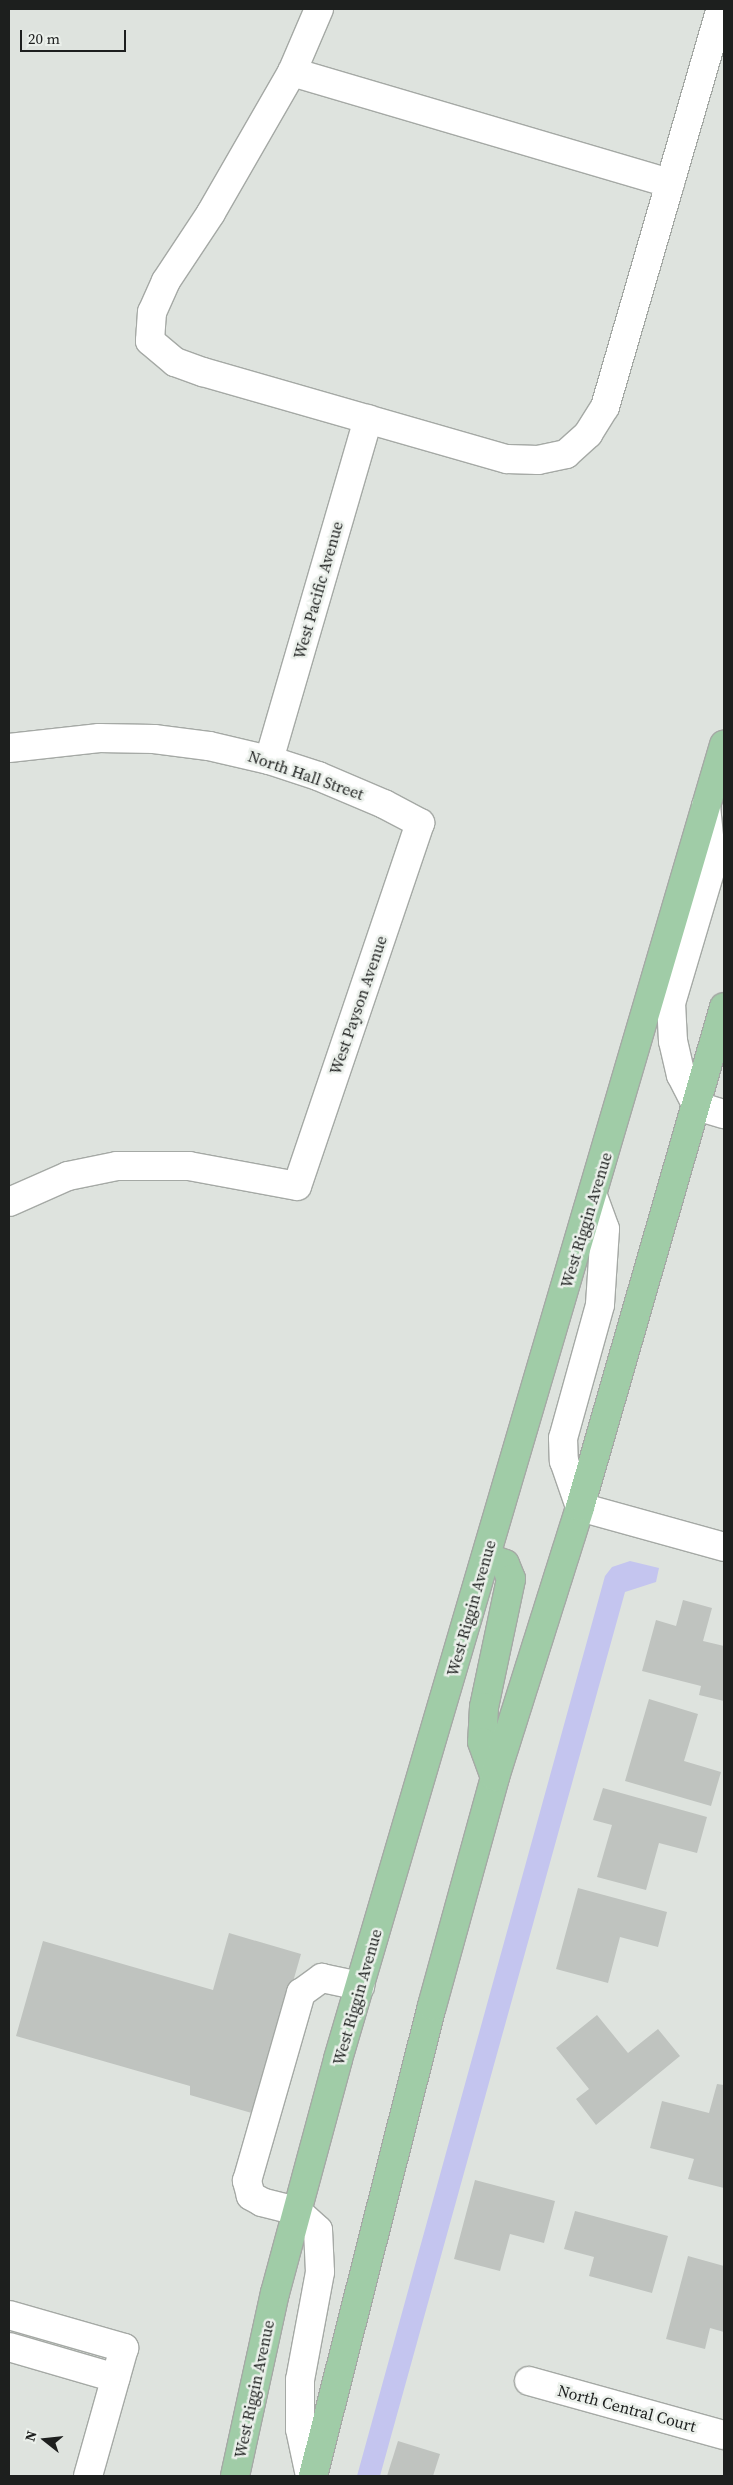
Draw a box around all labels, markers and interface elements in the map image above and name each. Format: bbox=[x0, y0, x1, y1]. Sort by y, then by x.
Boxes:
scale bar bbox=[22, 20, 129, 52]
text: 20 m bbox=[28, 28, 60, 49]
street label: West Pacific Avenue bbox=[289, 519, 347, 661]
street label: North Hall Street bbox=[246, 746, 366, 804]
street label: West Payson Avenue bbox=[325, 933, 391, 1077]
street label: West Riggin Avenue bbox=[556, 1150, 616, 1290]
street label: West Riggin Avenue bbox=[442, 1538, 500, 1678]
street label: West Riggin Avenue bbox=[328, 1927, 386, 2067]
street label: West Riggin Avenue bbox=[230, 2318, 278, 2460]
street label: North Central Court bbox=[556, 2380, 698, 2436]
north arrow bbox=[20, 2415, 70, 2465]
text: N bbox=[20, 2428, 42, 2444]

